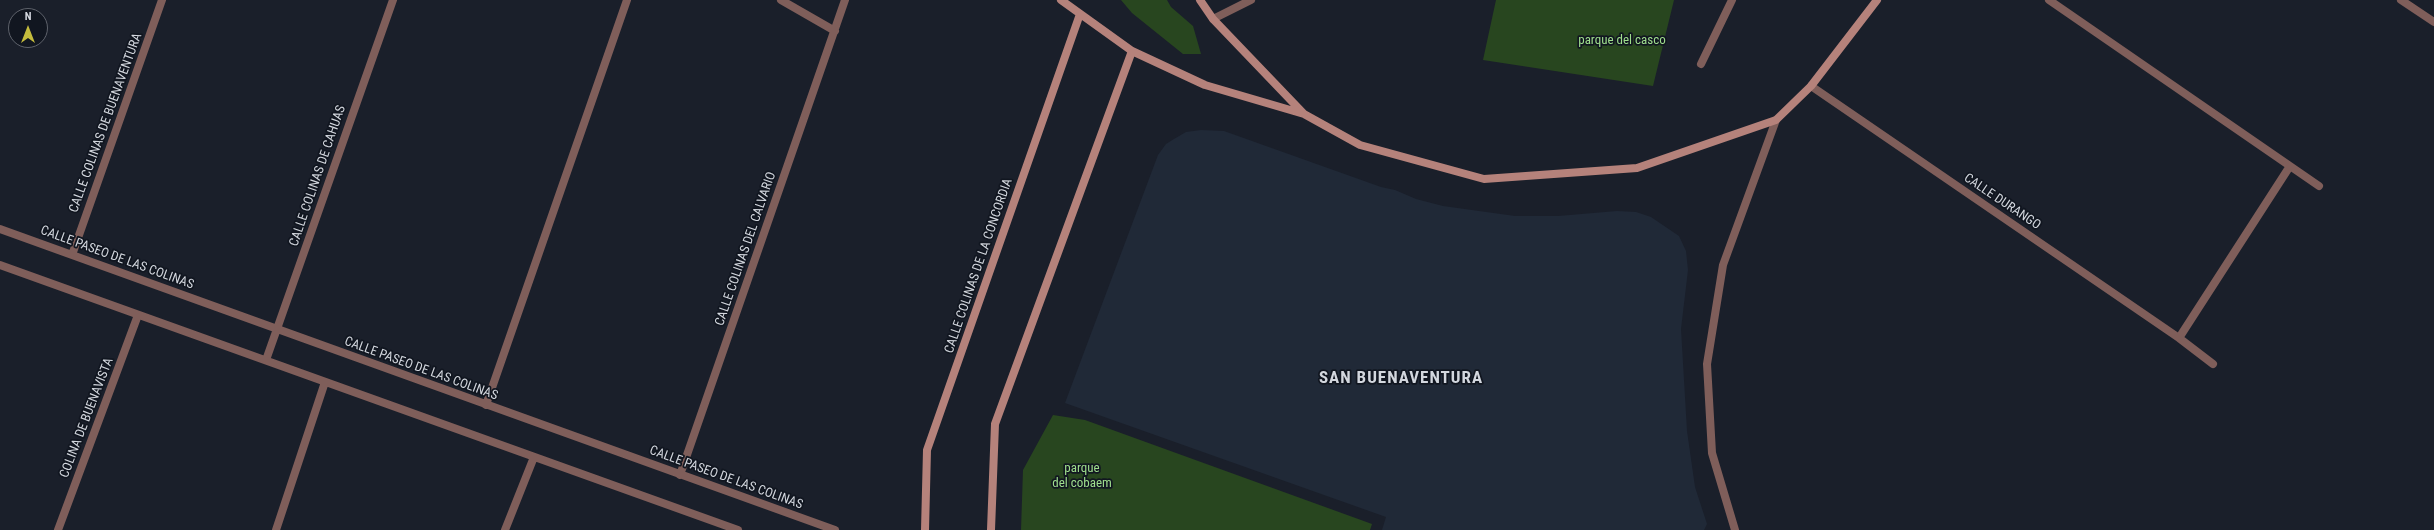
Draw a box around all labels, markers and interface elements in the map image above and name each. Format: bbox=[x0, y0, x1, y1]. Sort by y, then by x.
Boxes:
north arrow bbox=[8, 8, 48, 48]
text: N bbox=[25, 10, 31, 23]
street label: CALLE COLINAS DE BUENAVENTURA bbox=[66, 31, 146, 215]
park label: parque del casco bbox=[1578, 33, 1666, 49]
street label: CALLE COLINAS DE CAHUAS bbox=[287, 104, 349, 248]
street label: CALLE COLINAS DEL CALVARIO bbox=[712, 170, 780, 328]
street label: CALLE DURANGO bbox=[1961, 171, 2043, 233]
street label: CALLE COLINAS DE LA CONCORDIA bbox=[942, 177, 1016, 355]
street label: CALLE PASEO DE LAS COLINAS bbox=[38, 223, 196, 293]
street label: CALLE PASEO DE LAS COLINAS bbox=[342, 334, 500, 404]
street label: COLINA DE BUENAVISTA bbox=[57, 356, 117, 480]
district label: SAN BUENAVENTURA bbox=[1319, 369, 1483, 389]
street label: CALLE PASEO DE LAS COLINAS bbox=[647, 443, 805, 513]
park label: parque del cobaem bbox=[1052, 461, 1112, 492]

